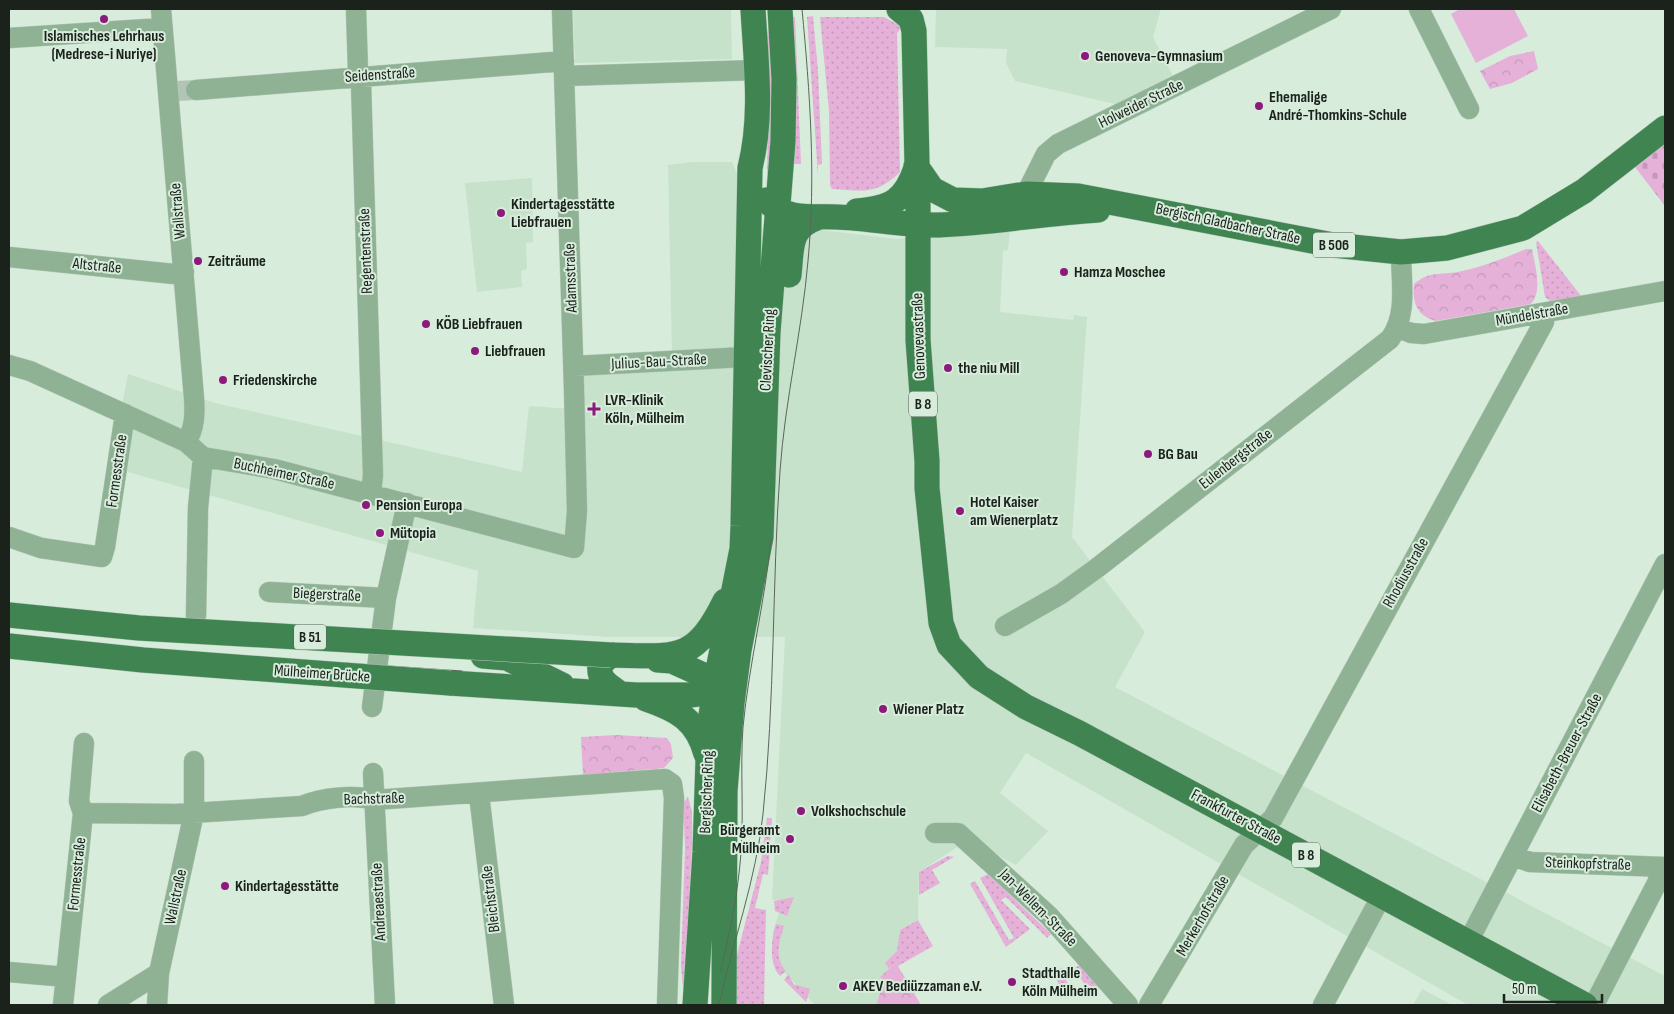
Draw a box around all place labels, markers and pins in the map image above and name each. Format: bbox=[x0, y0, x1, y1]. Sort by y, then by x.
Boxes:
marker: Islamisches Lehrhaus (Medrese-i Nuriye) bbox=[98, 13, 110, 25]
place label: Islamisches Lehrhaus (Medrese-i Nuriye) bbox=[44, 27, 164, 64]
place label: Genoveva-Gymnasium bbox=[1095, 47, 1223, 66]
marker: Genoveva-Gymnasium bbox=[1079, 50, 1091, 62]
place label: Ehemalige André-Thomkins-Schule bbox=[1268, 88, 1407, 125]
marker: Ehemalige André-Thomkins-Schule bbox=[1253, 100, 1265, 112]
place label: Kindertagesstätte Liebfrauen bbox=[511, 195, 615, 232]
marker: Kindertagesstätte Liebfrauen bbox=[495, 207, 507, 219]
place label: Zeiträume bbox=[208, 252, 266, 271]
marker: Zeiträume bbox=[192, 255, 204, 267]
place label: Hamza Moschee bbox=[1074, 263, 1166, 282]
marker: Hamza Moschee bbox=[1058, 266, 1070, 278]
place label: KÖB Liebfrauen bbox=[436, 315, 522, 334]
marker: KÖB Liebfrauen bbox=[420, 318, 432, 330]
place label: Liebfrauen bbox=[485, 342, 546, 361]
marker: Liebfrauen bbox=[469, 345, 481, 357]
place label: the niu Mill bbox=[958, 359, 1019, 378]
marker: the niu Mill bbox=[942, 362, 954, 374]
place label: Friedenskirche bbox=[233, 371, 317, 390]
marker: Friedenskirche bbox=[217, 374, 229, 386]
place label: LVR-Klinik Köln, Mülheim bbox=[605, 391, 684, 428]
marker: LVR-Klinik Köln, Mülheim bbox=[587, 402, 601, 416]
place label: BG Bau bbox=[1158, 445, 1198, 464]
marker: BG Bau bbox=[1142, 448, 1154, 460]
place label: Hotel Kaiser am Wienerplatz bbox=[970, 493, 1058, 530]
place label: Pension Europa bbox=[376, 496, 462, 515]
marker: Pension Europa bbox=[360, 499, 372, 511]
marker: Hotel Kaiser am Wienerplatz bbox=[954, 505, 966, 517]
place label: Mütopia bbox=[390, 524, 436, 543]
marker: Mütopia bbox=[374, 527, 386, 539]
place label: Wiener Platz bbox=[893, 700, 964, 719]
marker: Wiener Platz bbox=[877, 703, 889, 715]
place label: Volkshochschule bbox=[811, 802, 906, 821]
marker: Volkshochschule bbox=[795, 805, 807, 817]
place label: Bürgeramt Mülheim bbox=[720, 821, 780, 858]
marker: Bürgeramt Mülheim bbox=[784, 833, 796, 845]
place label: Kindertagesstätte bbox=[235, 877, 339, 896]
marker: Kindertagesstätte bbox=[219, 880, 231, 892]
place label: Stadthalle Köln Mülheim bbox=[1022, 964, 1098, 1001]
marker: Stadthalle Köln Mülheim bbox=[1006, 976, 1018, 988]
place label: AKEV Bediüzzaman e.V. bbox=[852, 977, 982, 996]
marker: AKEV Bediüzzaman e.V. bbox=[837, 980, 849, 992]

